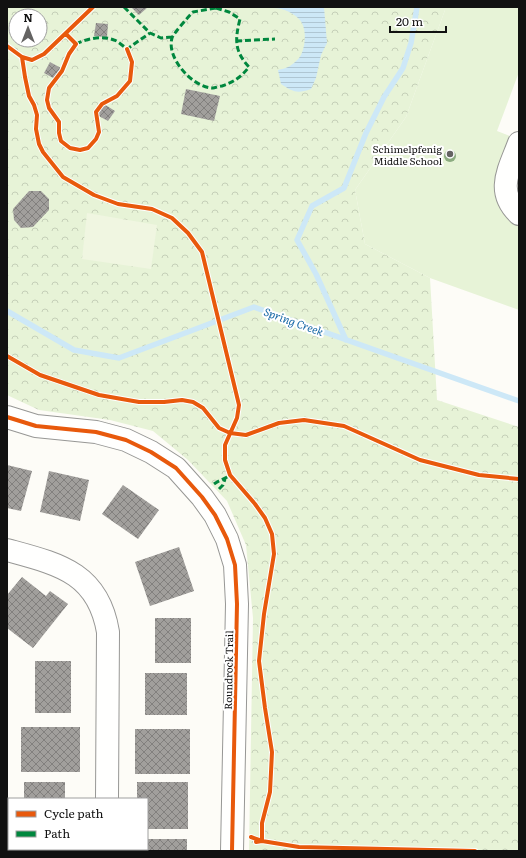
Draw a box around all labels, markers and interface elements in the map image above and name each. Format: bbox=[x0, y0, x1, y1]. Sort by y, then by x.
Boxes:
north arrow bbox=[8, 8, 48, 48]
scale bar bbox=[390, 8, 446, 34]
text: N bbox=[23, 9, 33, 25]
text: 20 m bbox=[396, 12, 423, 30]
place label: Schimelpfenig Middle School bbox=[373, 141, 443, 168]
marker: Schimelpfenig Middle School bbox=[445, 149, 455, 159]
water label: Spring Creek bbox=[262, 303, 326, 339]
street label: Roundrock Trail bbox=[220, 630, 236, 710]
legend bbox=[8, 798, 148, 850]
text: Cycle path bbox=[44, 804, 104, 822]
text: Path bbox=[44, 824, 70, 842]

